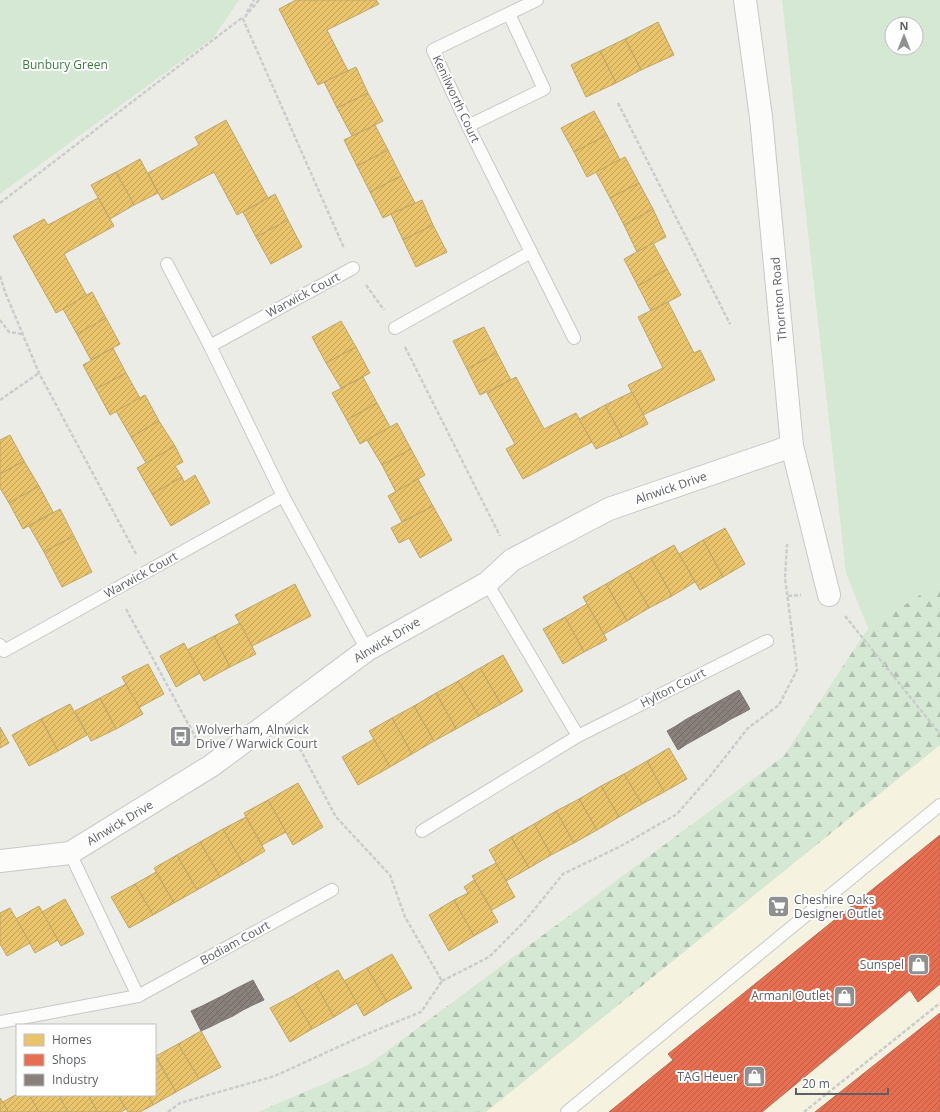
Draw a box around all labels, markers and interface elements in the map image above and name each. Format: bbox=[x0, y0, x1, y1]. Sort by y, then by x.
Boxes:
north arrow bbox=[884, 16, 924, 56]
text: N bbox=[900, 18, 908, 33]
street label: Kenilworth Court bbox=[429, 52, 484, 145]
park label: Bunbury Green bbox=[22, 56, 108, 73]
street label: Thornton Road bbox=[766, 256, 791, 342]
street label: Warwick Court bbox=[263, 268, 343, 321]
street label: Alnwick Drive bbox=[633, 467, 709, 508]
street label: Warwick Court bbox=[101, 547, 181, 602]
street label: Alnwick Drive bbox=[350, 613, 423, 666]
street label: Hylton Court bbox=[637, 664, 708, 711]
place label: Wolverham, Alnwick Drive / Warwick Court bbox=[196, 721, 317, 752]
bus stop icon: Wolverham, Alnwick Drive / Warwick Court bbox=[168, 724, 194, 750]
street label: Alnwick Drive bbox=[83, 796, 156, 849]
place label: Cheshire Oaks Designer Outlet bbox=[794, 891, 882, 922]
supermarket icon: Cheshire Oaks Designer Outlet bbox=[766, 894, 792, 920]
street label: Bodiam Court bbox=[197, 916, 273, 969]
shop icon: Sunspel bbox=[906, 952, 932, 978]
place label: Sunspel bbox=[860, 956, 904, 973]
shop icon: Armani Outlet bbox=[832, 983, 858, 1009]
place label: Armani Outlet bbox=[751, 987, 830, 1004]
legend bbox=[16, 1024, 156, 1096]
text: Homes bbox=[52, 1031, 92, 1048]
text: Shops bbox=[52, 1051, 87, 1068]
shop icon: TAG Heuer bbox=[741, 1064, 767, 1090]
place label: TAG Heuer bbox=[677, 1068, 738, 1085]
scale bar bbox=[796, 1070, 888, 1096]
text: Industry bbox=[52, 1071, 99, 1088]
text: 20 m bbox=[802, 1075, 830, 1092]

